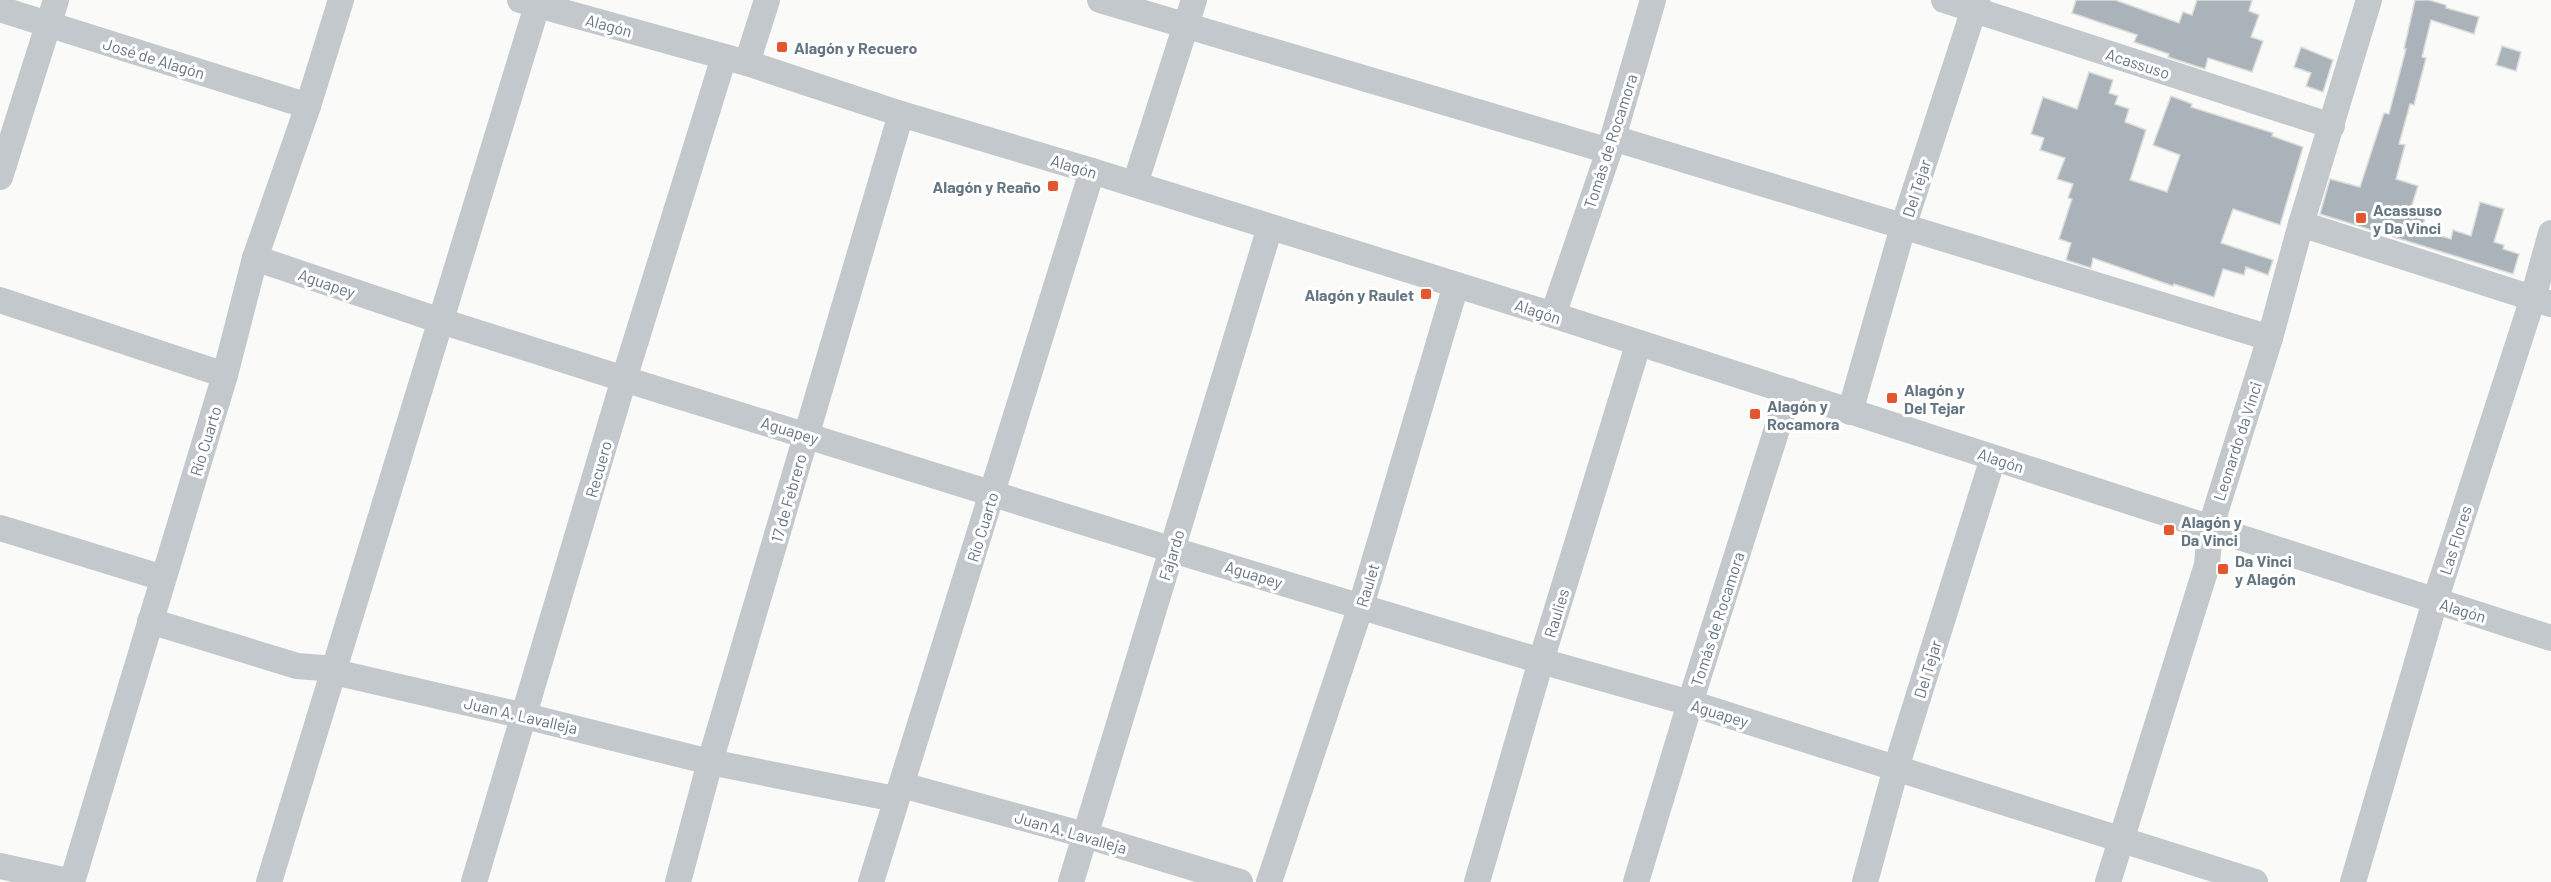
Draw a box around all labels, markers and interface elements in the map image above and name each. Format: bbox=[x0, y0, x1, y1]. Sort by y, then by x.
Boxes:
street label: Alagón bbox=[584, 10, 634, 40]
street label: José de Alagón bbox=[101, 34, 207, 82]
place label: Alagón y Recuero bbox=[794, 38, 917, 57]
marker: Alagón y Recuero bbox=[775, 40, 789, 54]
street label: Acassuso bbox=[2104, 44, 2172, 82]
street label: Tomás de Rocamora bbox=[1579, 71, 1641, 211]
street label: Alagón bbox=[1049, 150, 1099, 182]
street label: Del Tejar bbox=[1898, 156, 1934, 219]
place label: Alagón y Reaño bbox=[933, 177, 1041, 196]
marker: Alagón y Reaño bbox=[1046, 179, 1060, 193]
place label: Acassuso y Da Vinci bbox=[2373, 200, 2442, 237]
marker: Acassuso y Da Vinci bbox=[2354, 211, 2368, 225]
street label: Aguapey bbox=[296, 264, 359, 302]
place label: Alagón y Raulet bbox=[1304, 285, 1414, 304]
marker: Alagón y Raulet bbox=[1419, 287, 1433, 301]
street label: Alagón bbox=[1513, 295, 1563, 327]
street label: Leonardo da Vinci bbox=[2209, 379, 2265, 503]
place label: Alagón y Del Tejar bbox=[1904, 380, 1965, 417]
marker: Alagón y Del Tejar bbox=[1885, 391, 1899, 405]
place label: Alagón y Rocamora bbox=[1767, 396, 1839, 433]
street label: Río Cuarto bbox=[185, 404, 225, 478]
marker: Alagón y Rocamora bbox=[1748, 407, 1762, 421]
street label: Aguapey bbox=[759, 412, 822, 448]
street label: Recuero bbox=[581, 438, 615, 500]
street label: Alagón bbox=[1976, 444, 2026, 476]
street label: 17 de Febrero bbox=[766, 452, 810, 544]
street label: Río Cuarto bbox=[962, 490, 1002, 564]
street label: Las Flores bbox=[2435, 503, 2475, 577]
place label: Alagón y Da Vinci bbox=[2181, 512, 2242, 549]
marker: Alagón y Da Vinci bbox=[2162, 523, 2176, 537]
street label: Fajardo bbox=[1154, 527, 1188, 583]
street label: Tomás de Rocamora bbox=[1686, 549, 1748, 689]
place label: Da Vinci y Alagón bbox=[2235, 551, 2296, 588]
street label: Aguapey bbox=[1223, 556, 1286, 592]
street label: Raulet bbox=[1351, 561, 1383, 609]
marker: Da Vinci y Alagón bbox=[2216, 562, 2230, 576]
street label: Raulies bbox=[1540, 586, 1572, 640]
street label: Alagón bbox=[2438, 594, 2488, 626]
street label: Del Tejar bbox=[1909, 637, 1945, 700]
street label: Juan A. Lavalleja bbox=[462, 693, 580, 737]
street label: Aguapey bbox=[1689, 695, 1752, 731]
street label: Juan A. Lavalleja bbox=[1013, 807, 1129, 857]

